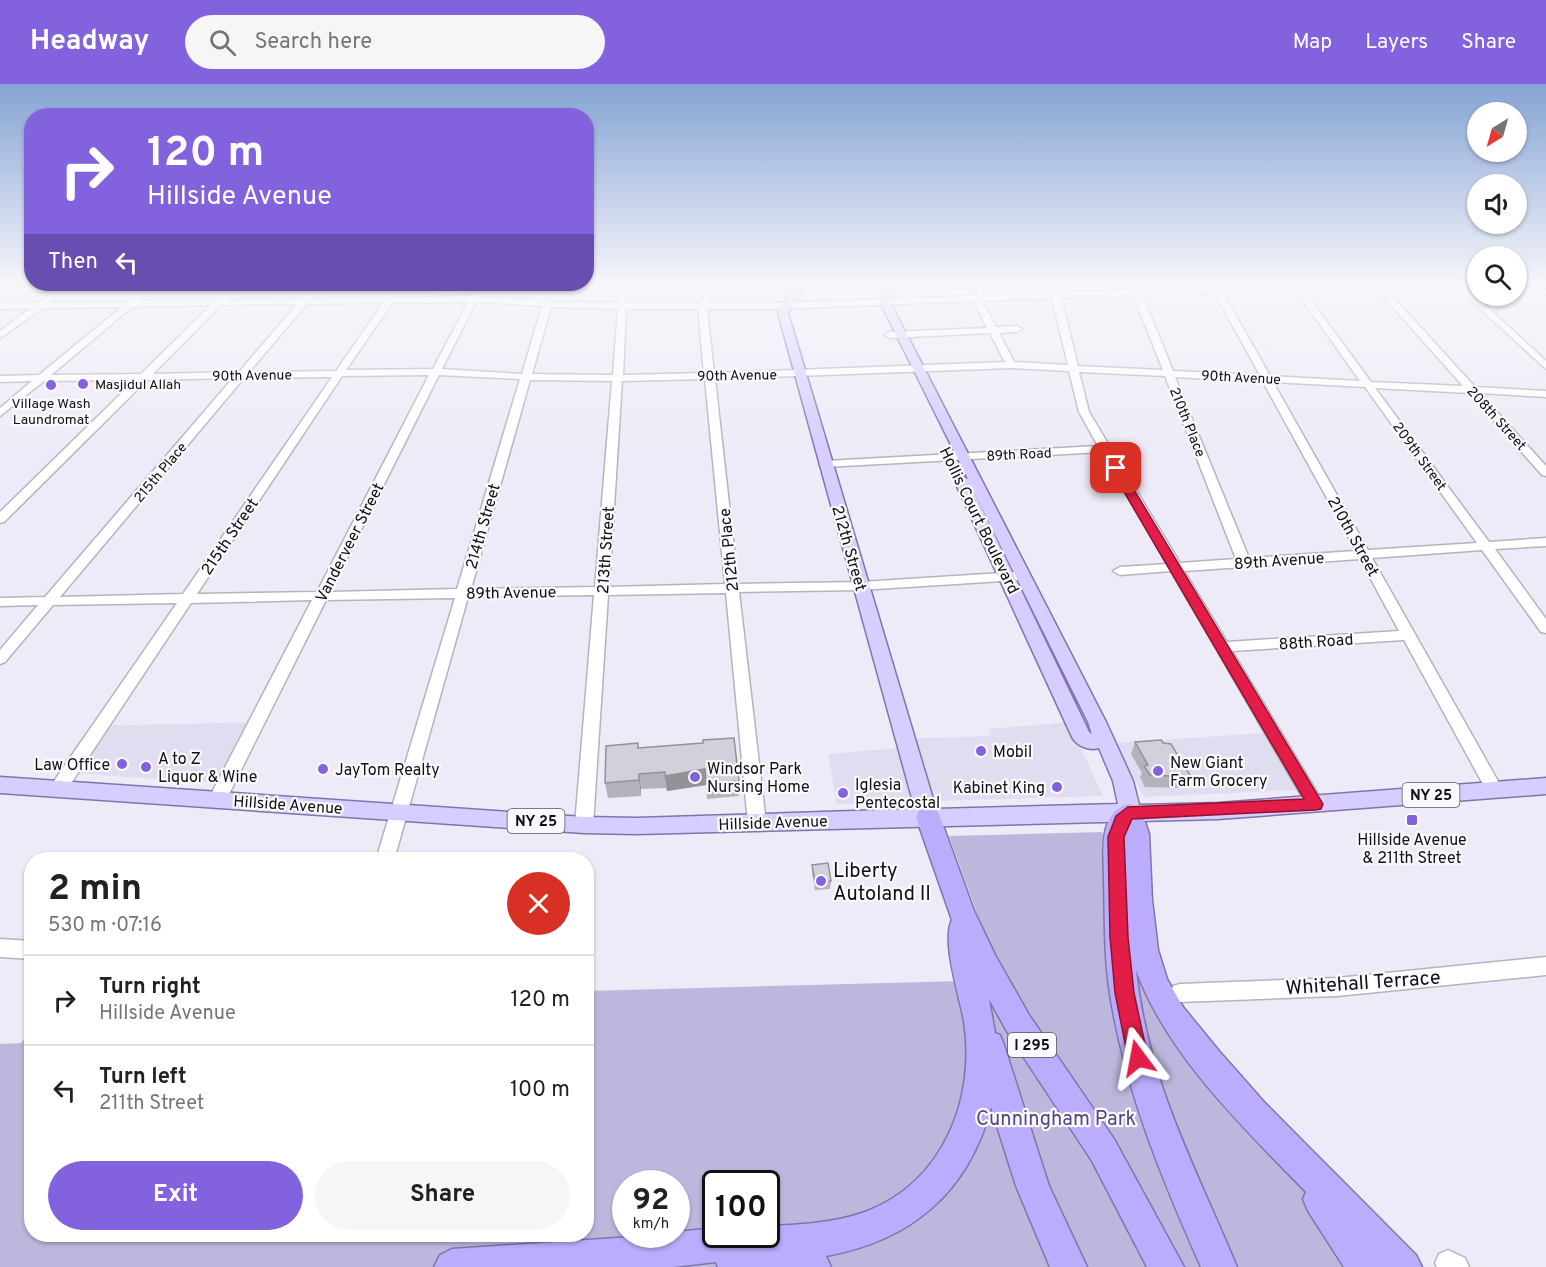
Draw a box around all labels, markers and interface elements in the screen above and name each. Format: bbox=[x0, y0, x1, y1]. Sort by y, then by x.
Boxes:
search box bbox=[185, 15, 605, 69]
text: Headway bbox=[30, 24, 149, 60]
icon: search bbox=[206, 26, 239, 59]
text: Search here bbox=[254, 29, 372, 56]
text: Map bbox=[1293, 29, 1332, 56]
text: Layers bbox=[1365, 29, 1428, 56]
text: Share bbox=[1461, 29, 1516, 56]
north arrow bbox=[1467, 102, 1527, 162]
map controls bbox=[1467, 102, 1527, 306]
text: 120 m bbox=[147, 128, 264, 181]
icon: right bbox=[48, 132, 126, 210]
button: sound bbox=[1467, 174, 1527, 234]
text: Hillside Avenue bbox=[147, 180, 332, 214]
icon: left bbox=[110, 246, 143, 279]
button: search bbox=[1467, 246, 1527, 306]
text: Then bbox=[48, 249, 98, 276]
street label: 90th Avenue bbox=[212, 367, 292, 386]
street label: 90th Avenue bbox=[697, 367, 777, 386]
street label: 90th Avenue bbox=[1201, 368, 1281, 389]
marker: Masjidul Allah bbox=[76, 377, 90, 391]
place label: Masjidul Allah bbox=[95, 377, 181, 394]
marker: Village Wash Laundromat bbox=[44, 378, 58, 392]
street label: 208th Street bbox=[1463, 383, 1529, 455]
street label: 210th Place bbox=[1165, 385, 1208, 460]
place label: Village Wash Laundromat bbox=[11, 396, 91, 429]
street label: 209th Street bbox=[1388, 419, 1449, 494]
street label: 215th Place bbox=[131, 439, 191, 507]
pin bbox=[1090, 442, 1141, 493]
street label: Hollis Court Boulevard bbox=[934, 444, 1022, 598]
street label: 89th Road bbox=[986, 445, 1052, 466]
icon: arrive bbox=[1099, 451, 1132, 484]
street label: Vanderveer Street bbox=[312, 480, 389, 606]
street label: 214th Street bbox=[462, 482, 506, 572]
street label: 210th Street bbox=[1322, 493, 1382, 581]
street label: 215th Street bbox=[198, 495, 264, 579]
street label: 212th Street bbox=[826, 503, 870, 594]
street label: 213th Street bbox=[594, 506, 620, 595]
street label: 212th Place bbox=[716, 507, 744, 592]
street label: 89th Avenue bbox=[1233, 549, 1325, 575]
street label: 89th Avenue bbox=[466, 583, 556, 605]
street label: 88th Road bbox=[1278, 630, 1354, 656]
place label: Mobil bbox=[993, 743, 1032, 763]
marker: Mobil bbox=[974, 744, 988, 758]
place label: A to Z Liquor & Wine bbox=[158, 750, 257, 788]
place label: New Giant Farm Grocery bbox=[1170, 754, 1268, 792]
place label: Law Office bbox=[34, 756, 110, 776]
marker: Law Office bbox=[115, 757, 129, 771]
marker: A to Z Liquor & Wine bbox=[139, 760, 153, 774]
place label: Windsor Park Nursing Home bbox=[707, 760, 810, 798]
place label: JayTom Realty bbox=[335, 761, 440, 781]
marker: JayTom Realty bbox=[316, 762, 330, 776]
marker: New Giant Farm Grocery bbox=[1151, 764, 1165, 778]
marker: Windsor Park Nursing Home bbox=[688, 770, 702, 784]
place label: Iglesia Pentecostal bbox=[855, 776, 940, 814]
place label: Kabinet King bbox=[953, 779, 1045, 799]
marker: Kabinet King bbox=[1050, 780, 1064, 794]
road number: NY 25 bbox=[1402, 783, 1460, 807]
marker: Iglesia Pentecostal bbox=[836, 786, 850, 800]
street label: Hillside Avenue bbox=[233, 792, 343, 820]
road number: NY 25 bbox=[508, 809, 564, 833]
street label: Hillside Avenue bbox=[718, 812, 828, 836]
marker: Hillside Avenue & 211th Street bbox=[1405, 813, 1419, 827]
place label: Hillside Avenue & 211th Street bbox=[1357, 831, 1467, 869]
place label: Liberty Autoland II bbox=[833, 859, 931, 908]
text: 2 min bbox=[48, 867, 142, 913]
button: close bbox=[507, 872, 570, 935]
marker: Liberty Autoland II bbox=[814, 874, 828, 888]
text: 530 m · 07:16 bbox=[48, 913, 162, 939]
street label: Whitehall Terrace bbox=[1285, 966, 1441, 1002]
text: Turn right bbox=[99, 974, 201, 1001]
icon: right bbox=[48, 984, 81, 1017]
text: 120 m bbox=[510, 987, 570, 1014]
text: Hillside Avenue bbox=[99, 1001, 236, 1027]
position arrow bbox=[1106, 1026, 1170, 1090]
road number: I 295 bbox=[1008, 1033, 1056, 1057]
text: Turn left bbox=[99, 1064, 187, 1091]
icon: left bbox=[48, 1074, 81, 1107]
text: 100 m bbox=[510, 1077, 570, 1104]
text: 211th Street bbox=[99, 1091, 204, 1117]
park label: Cunningham Park bbox=[976, 1107, 1136, 1133]
button: Exit bbox=[48, 1161, 303, 1230]
button: Share bbox=[315, 1161, 570, 1230]
speed limit sign: 100 bbox=[702, 1170, 780, 1248]
text: 92 bbox=[633, 1183, 669, 1220]
text: km/h bbox=[633, 1215, 669, 1234]

